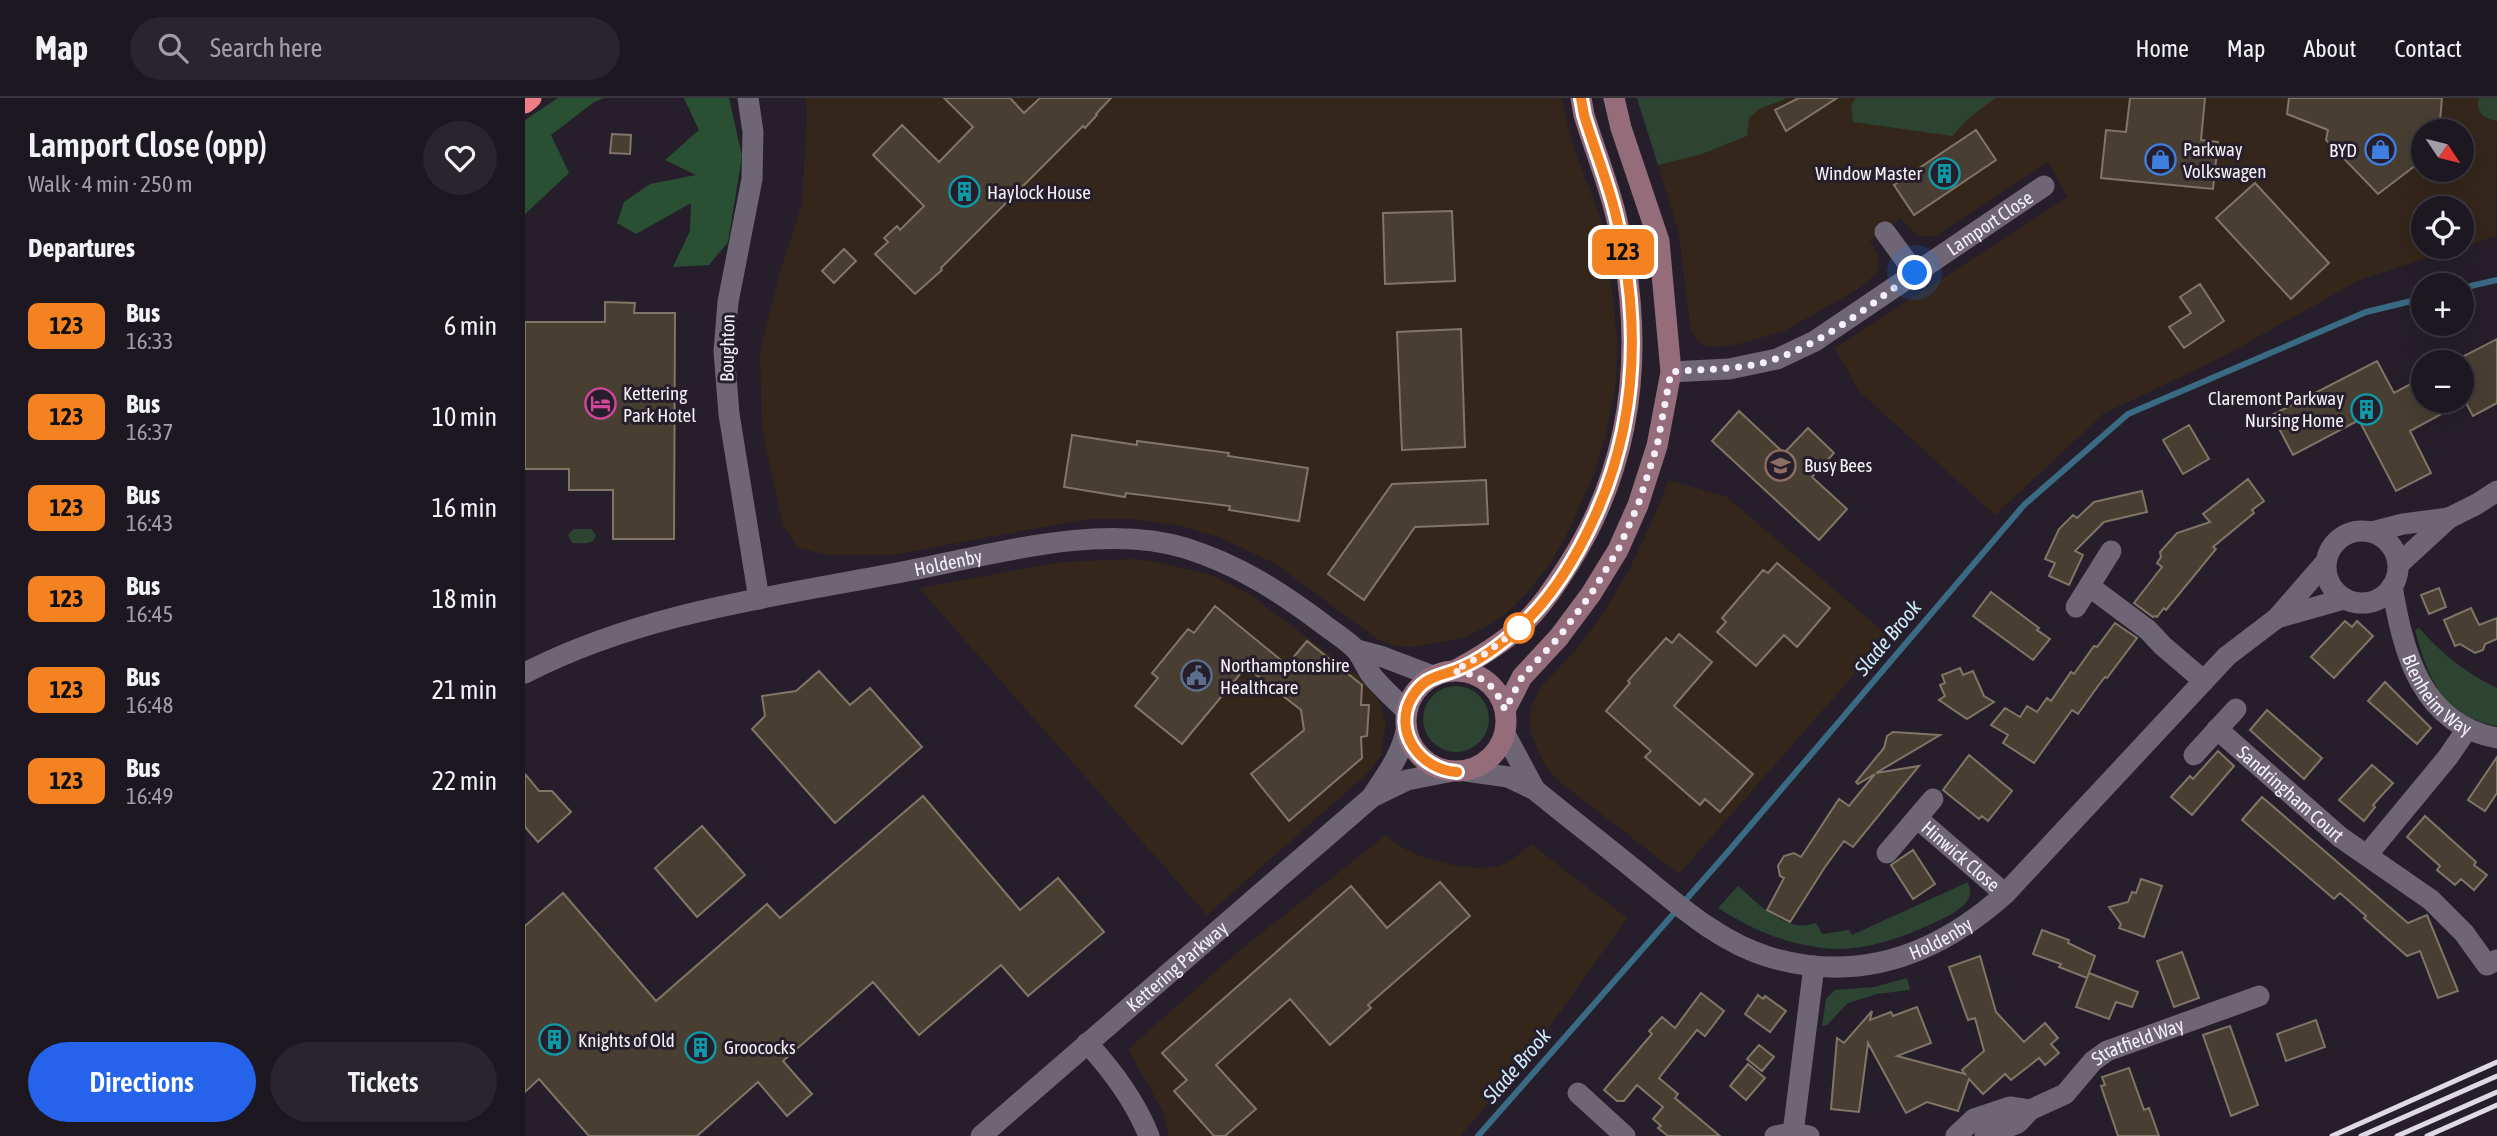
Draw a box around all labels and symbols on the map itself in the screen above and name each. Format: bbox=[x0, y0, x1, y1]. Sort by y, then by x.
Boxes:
north arrow bbox=[2411, 119, 2475, 182]
shop icon: BYD bbox=[2363, 133, 2397, 167]
place label: Parkway Volkswagen bbox=[2183, 138, 2266, 182]
place label: BYD bbox=[2329, 139, 2357, 161]
shop icon: Parkway Volkswagen bbox=[2143, 143, 2177, 177]
building icon: Window Master bbox=[1928, 156, 1962, 190]
place label: Window Master bbox=[1815, 162, 1922, 184]
building icon: Haylock House bbox=[947, 175, 981, 209]
place label: Haylock House bbox=[987, 181, 1091, 203]
street label: Lamport Close bbox=[1942, 186, 2037, 260]
line badge: 123 bbox=[1583, 229, 1663, 275]
your location bbox=[1897, 255, 1932, 290]
street label: Boughton bbox=[715, 314, 739, 382]
place label: Kettering Park Hotel bbox=[623, 382, 696, 426]
hotel icon: Kettering Park Hotel bbox=[583, 387, 617, 421]
place label: Claremont Parkway Nursing Home bbox=[2208, 387, 2344, 431]
building icon: Claremont Parkway Nursing Home bbox=[2350, 392, 2384, 426]
school or university icon: Busy Bees bbox=[1764, 448, 1798, 482]
place label: Busy Bees bbox=[1804, 454, 1872, 476]
street label: Holdenby bbox=[912, 545, 984, 580]
water label: Slade Brook bbox=[1848, 594, 1926, 681]
unlabelled marker bbox=[1504, 613, 1534, 643]
street label: Blenheim Way bbox=[2398, 651, 2475, 740]
place label: Northamptonshire Healthcare bbox=[1220, 654, 1350, 698]
public building icon: Northamptonshire Healthcare bbox=[1180, 659, 1214, 693]
street label: Sandringham Court bbox=[2233, 741, 2348, 846]
street label: Hinwick Close bbox=[1917, 816, 2004, 896]
street label: Holdenby bbox=[1906, 913, 1976, 964]
street label: Kettering Parkway bbox=[1122, 916, 1232, 1016]
street label: Stratfield Way bbox=[2087, 1013, 2187, 1070]
building icon: Knights of Old bbox=[538, 1023, 572, 1057]
water label: Slade Brook bbox=[1477, 1023, 1556, 1108]
place label: Knights of Old bbox=[578, 1029, 675, 1051]
building icon: Groococks bbox=[684, 1030, 718, 1064]
place label: Groococks bbox=[724, 1036, 796, 1058]

